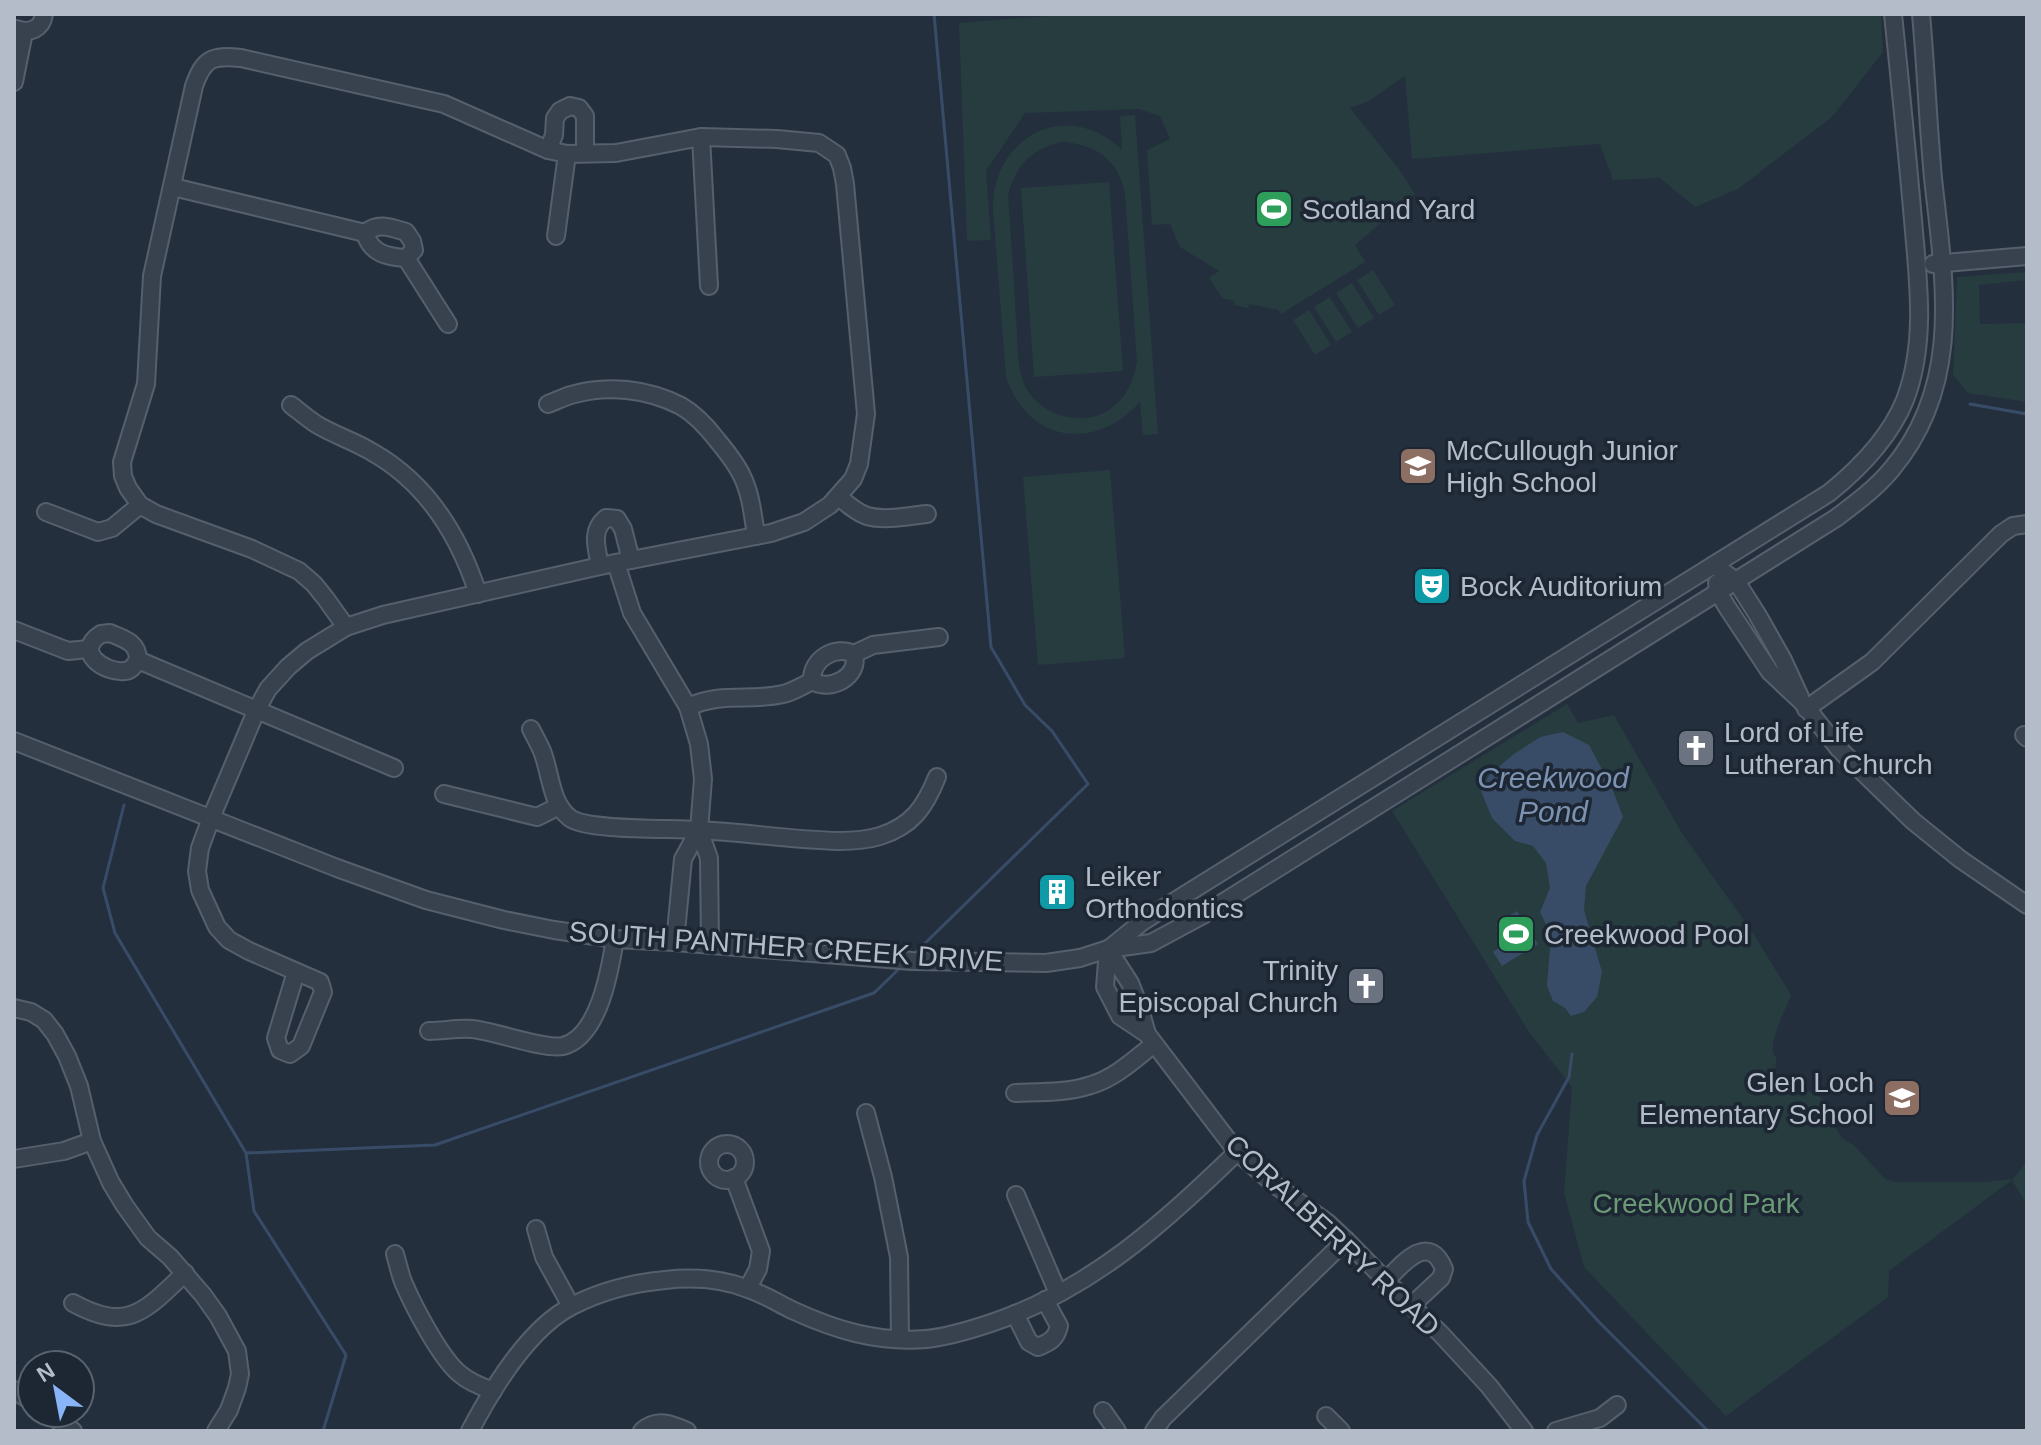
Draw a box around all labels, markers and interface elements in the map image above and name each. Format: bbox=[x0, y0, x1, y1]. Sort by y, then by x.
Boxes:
sports icon: Scotland Yard bbox=[1253, 188, 1295, 230]
place label: Scotland Yard bbox=[1302, 194, 1475, 225]
place label: McCullough Junior High School bbox=[1446, 435, 1678, 498]
school or university icon: McCullough Junior High School bbox=[1397, 445, 1439, 487]
theatre icon: Bock Auditorium bbox=[1411, 565, 1453, 607]
place label: Bock Auditorium bbox=[1460, 571, 1662, 602]
place label: Lord of Life Lutheran Church bbox=[1724, 717, 1933, 780]
church icon: Lord of Life Lutheran Church bbox=[1675, 727, 1717, 769]
water label: Creekwood Pond bbox=[1477, 761, 1630, 828]
place label: Leiker Orthodontics bbox=[1085, 861, 1244, 924]
building icon: Leiker Orthodontics bbox=[1036, 871, 1078, 913]
sports icon: Creekwood Pool bbox=[1495, 913, 1537, 955]
street label: SOUTH PANTHER CREEK DRIVE bbox=[568, 916, 1004, 977]
place label: Creekwood Pool bbox=[1544, 919, 1749, 950]
place label: Trinity Episcopal Church bbox=[1119, 955, 1338, 1018]
church icon: Trinity Episcopal Church bbox=[1345, 965, 1387, 1007]
place label: Glen Loch Elementary School bbox=[1639, 1067, 1874, 1130]
school or university icon: Glen Loch Elementary School bbox=[1881, 1077, 1923, 1119]
street label: CORALBERRY ROAD bbox=[1219, 1128, 1446, 1342]
park label: Creekwood Park bbox=[1593, 1188, 1800, 1219]
north arrow bbox=[16, 1349, 96, 1429]
text: N bbox=[32, 1358, 59, 1387]

